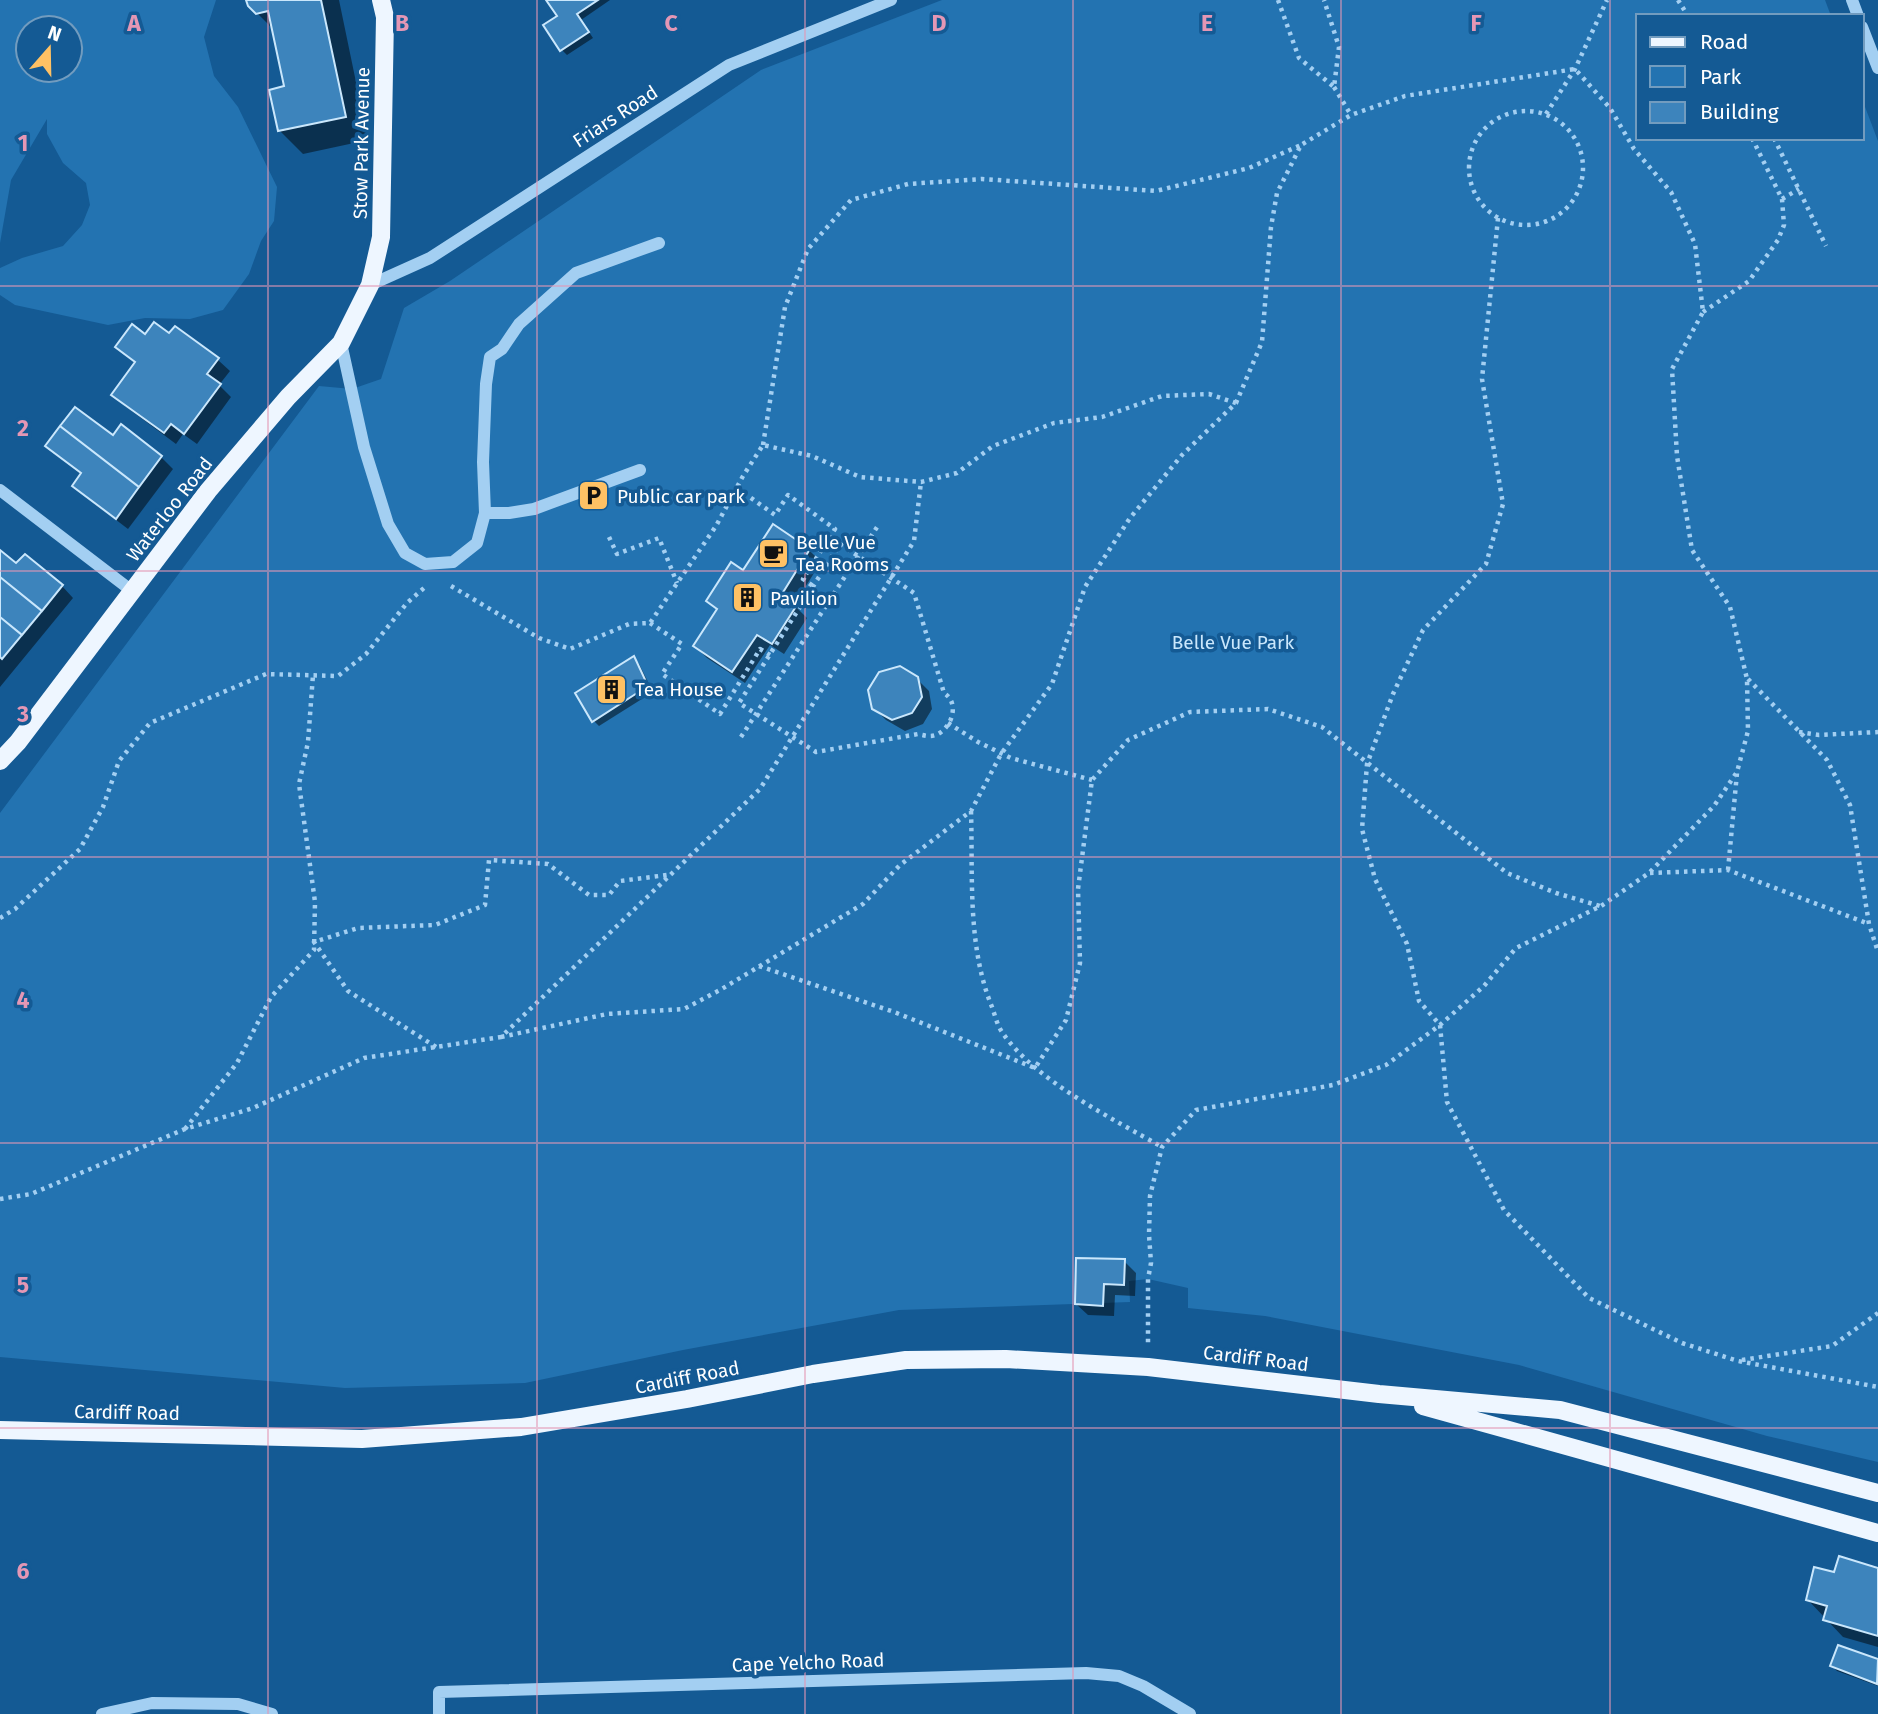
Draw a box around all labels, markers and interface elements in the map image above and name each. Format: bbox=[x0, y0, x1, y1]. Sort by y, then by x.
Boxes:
text: A bbox=[126, 9, 141, 37]
text: B bbox=[395, 9, 409, 37]
text: C bbox=[664, 9, 678, 37]
text: D bbox=[932, 9, 947, 37]
text: E bbox=[1201, 9, 1213, 37]
text: F bbox=[1470, 9, 1482, 37]
north arrow bbox=[14, 14, 84, 84]
legend bbox=[1636, 14, 1864, 140]
text: N bbox=[45, 21, 65, 46]
text: Road bbox=[1700, 29, 1748, 55]
text: Park bbox=[1700, 64, 1742, 90]
street label: Stow Park Avenue bbox=[349, 67, 374, 219]
street label: Friars Road bbox=[569, 81, 662, 152]
text: Building bbox=[1700, 99, 1779, 125]
text: 1 bbox=[18, 129, 28, 157]
text: 2 bbox=[17, 414, 29, 442]
street label: Waterloo Road bbox=[121, 452, 217, 566]
parking icon: Public car park bbox=[577, 479, 611, 513]
place label: Public car park bbox=[617, 485, 745, 508]
place label: Belle Vue Tea Rooms bbox=[796, 531, 889, 576]
cafe icon: Belle Vue Tea Rooms bbox=[756, 536, 790, 570]
building icon: Pavilion bbox=[730, 581, 764, 615]
place label: Pavilion bbox=[770, 587, 838, 610]
park label: Belle Vue Park bbox=[1172, 631, 1294, 654]
building icon: Tea House bbox=[595, 672, 629, 706]
place label: Tea House bbox=[635, 678, 724, 701]
text: 3 bbox=[16, 700, 29, 728]
text: 4 bbox=[17, 986, 30, 1014]
text: 5 bbox=[17, 1271, 29, 1299]
street label: Cardiff Road bbox=[1202, 1341, 1310, 1376]
street label: Cardiff Road bbox=[633, 1356, 741, 1399]
street label: Cardiff Road bbox=[74, 1400, 180, 1425]
text: 6 bbox=[17, 1557, 30, 1585]
street label: Cape Yelcho Road bbox=[731, 1648, 885, 1677]

